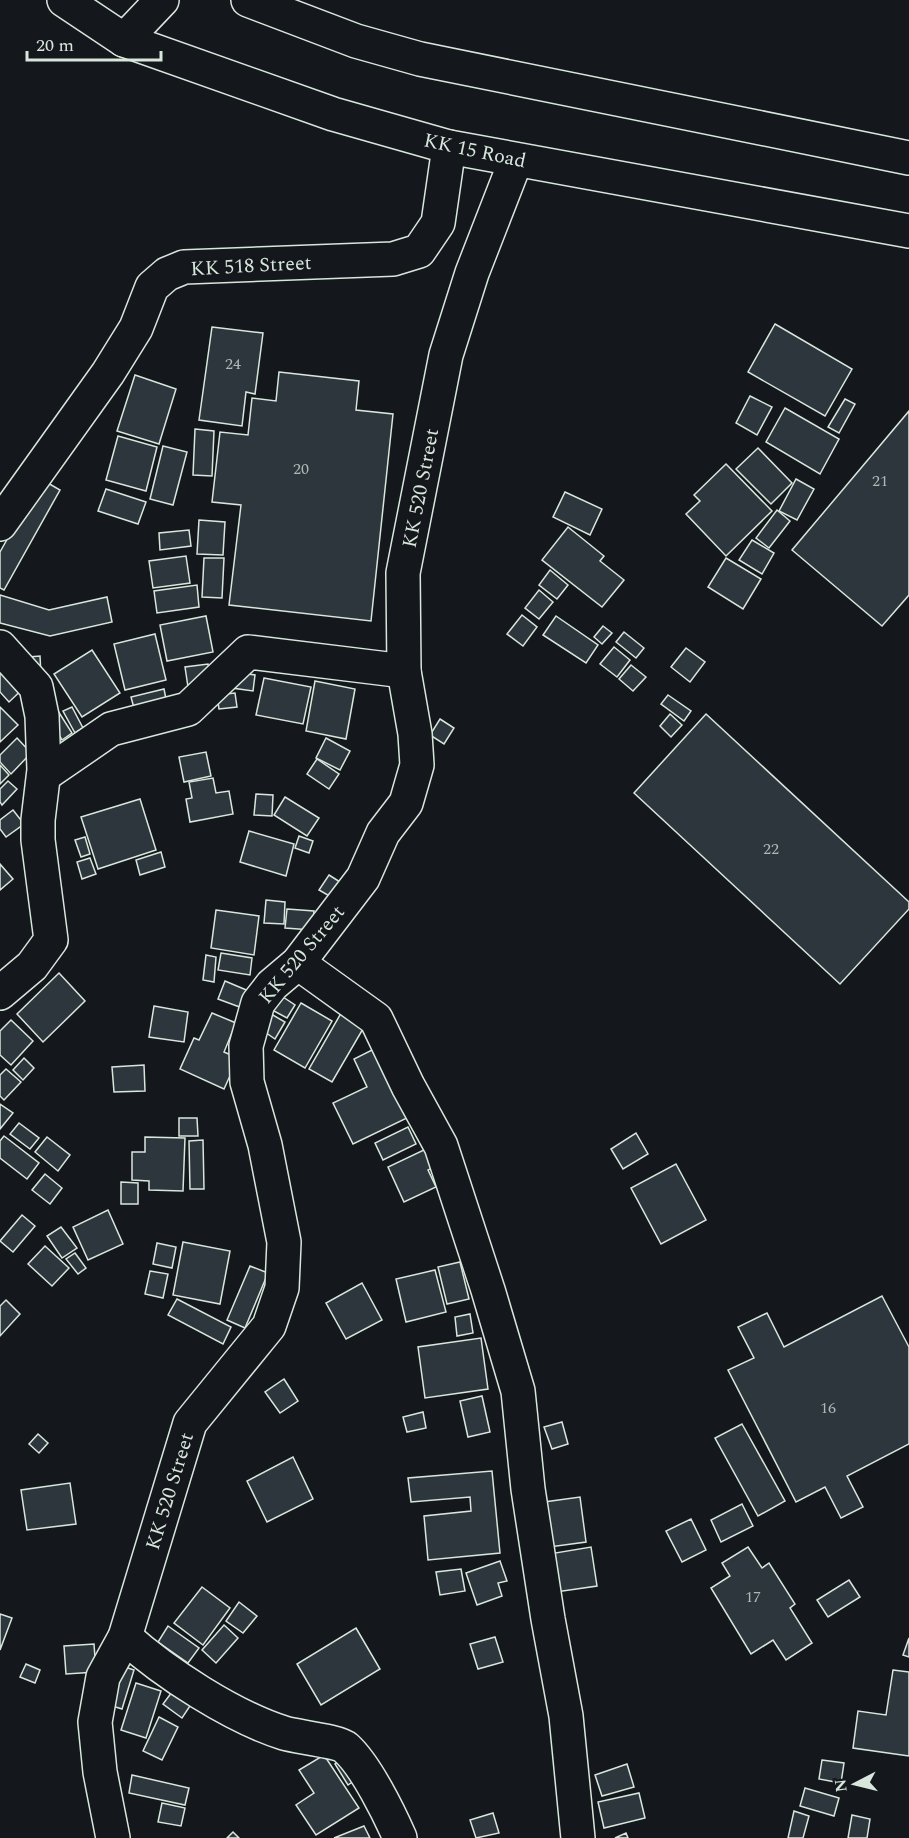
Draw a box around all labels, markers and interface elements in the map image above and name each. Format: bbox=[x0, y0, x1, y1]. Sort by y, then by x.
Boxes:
scale bar bbox=[27, 24, 160, 62]
text: 20 m bbox=[36, 32, 74, 59]
street label: KK 15 Road bbox=[421, 126, 529, 176]
street label: KK 518 Street bbox=[190, 248, 312, 284]
house number: 24 bbox=[225, 352, 241, 376]
street label: KK 520 Street bbox=[395, 426, 447, 551]
house number: 20 bbox=[293, 457, 309, 481]
house number: 21 bbox=[872, 469, 888, 493]
house number: 22 bbox=[763, 837, 779, 861]
street label: KK 520 Street bbox=[251, 899, 352, 1011]
house number: 16 bbox=[820, 1396, 836, 1420]
street label: KK 520 Street bbox=[138, 1429, 202, 1554]
house number: 17 bbox=[745, 1585, 761, 1609]
north arrow bbox=[825, 1754, 885, 1814]
text: N bbox=[828, 1778, 854, 1794]

